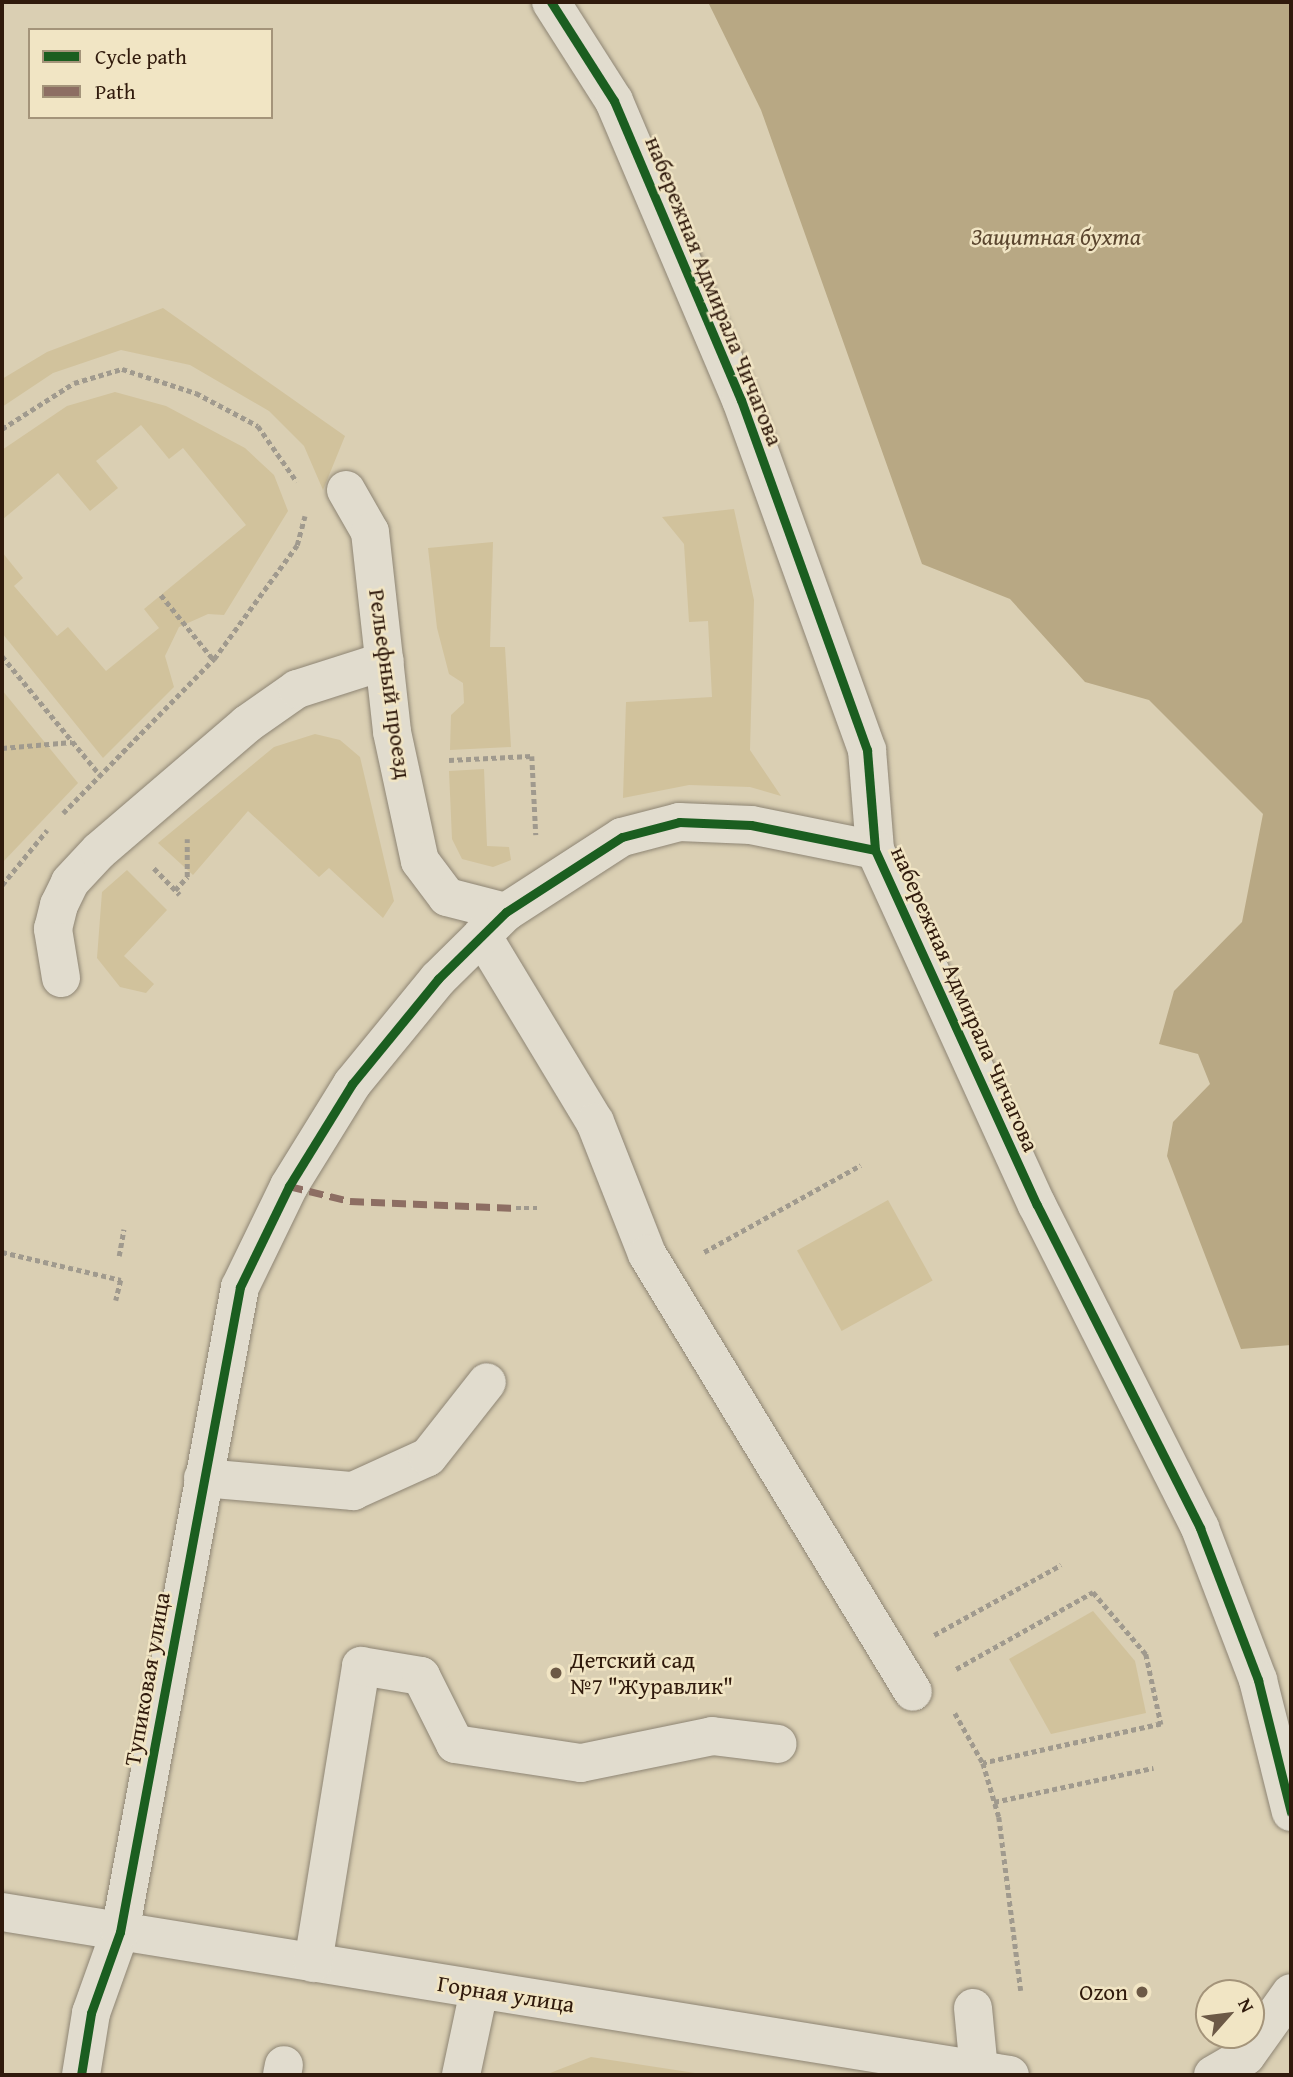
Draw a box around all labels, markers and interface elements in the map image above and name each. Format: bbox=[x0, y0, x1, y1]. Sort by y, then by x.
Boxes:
legend bbox=[28, 28, 273, 119]
text: Cycle path bbox=[95, 41, 187, 72]
text: Path bbox=[95, 76, 135, 107]
street label: набережная Адмирала Чичагова bbox=[639, 132, 789, 450]
water label: Защитная бухта bbox=[971, 223, 1141, 251]
street label: Рельефный проезд bbox=[363, 587, 417, 781]
street label: набережная Адмирала Чичагова bbox=[885, 842, 1045, 1156]
street label: Тупиковая улица bbox=[118, 1590, 176, 1768]
place label: Детский сад №7 "Журавлик" bbox=[570, 1646, 733, 1700]
marker: Детский сад №7 "Журавлик" bbox=[548, 1665, 564, 1681]
street label: Горная улица bbox=[436, 1970, 576, 2018]
place label: Ozon bbox=[1079, 1978, 1128, 2006]
north arrow bbox=[1195, 1979, 1265, 2049]
marker: Ozon bbox=[1134, 1984, 1150, 2000]
text: N bbox=[1231, 1993, 1262, 2017]

